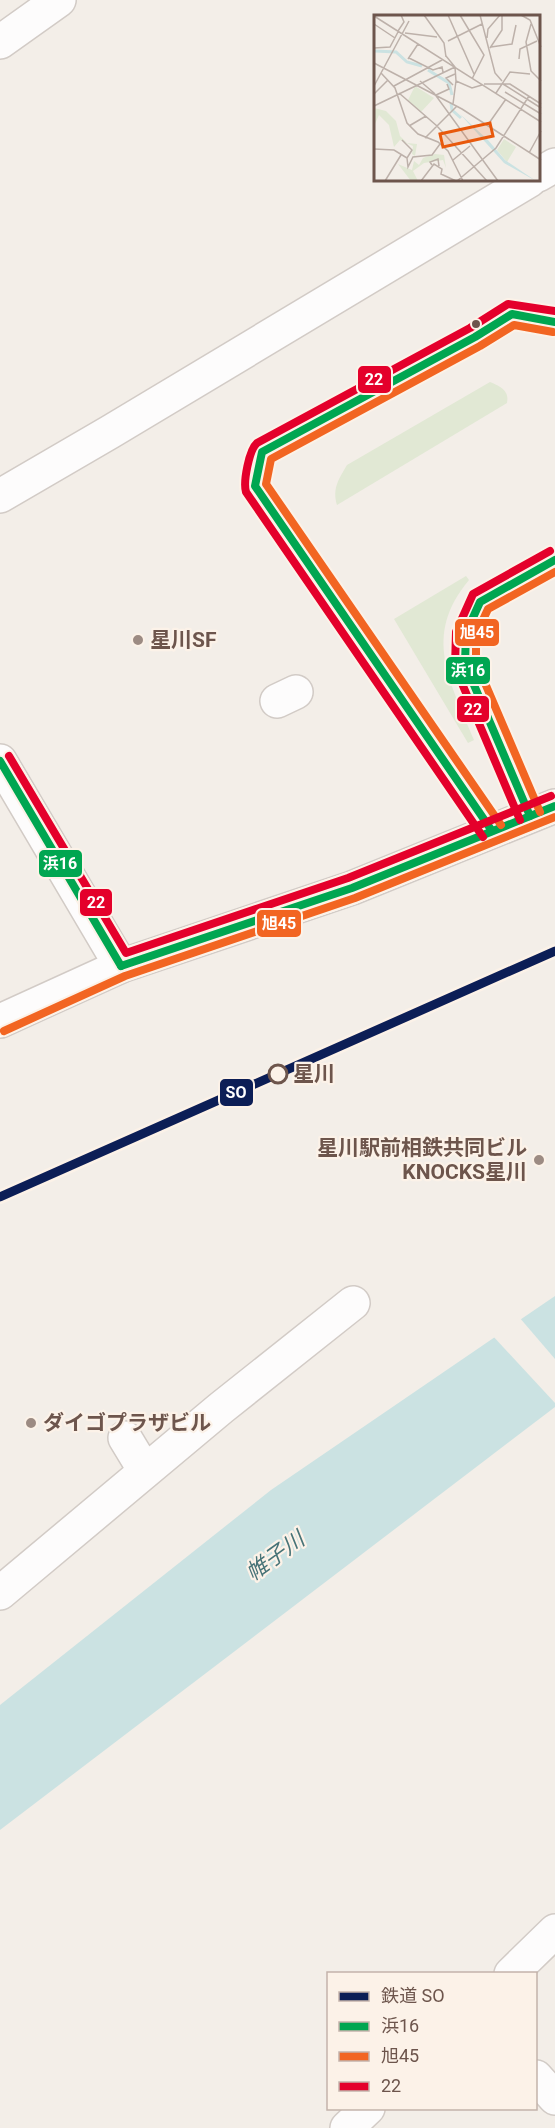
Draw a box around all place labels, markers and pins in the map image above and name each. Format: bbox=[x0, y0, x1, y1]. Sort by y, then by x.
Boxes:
unlabelled marker bbox=[470, 318, 482, 330]
place label: 星川SF bbox=[150, 628, 217, 652]
marker: 星川SF bbox=[131, 633, 145, 647]
place label: 星川 bbox=[293, 1062, 335, 1086]
marker: 星川 bbox=[268, 1064, 288, 1084]
place label: 星川駅前相鉄共同ビル KNOCKS星川 bbox=[317, 1136, 527, 1184]
marker: 星川駅前相鉄共同ビル KNOCKS星川 bbox=[532, 1153, 546, 1167]
place label: ダイゴプラザビル bbox=[43, 1411, 211, 1435]
marker: ダイゴプラザビル bbox=[24, 1416, 38, 1430]

